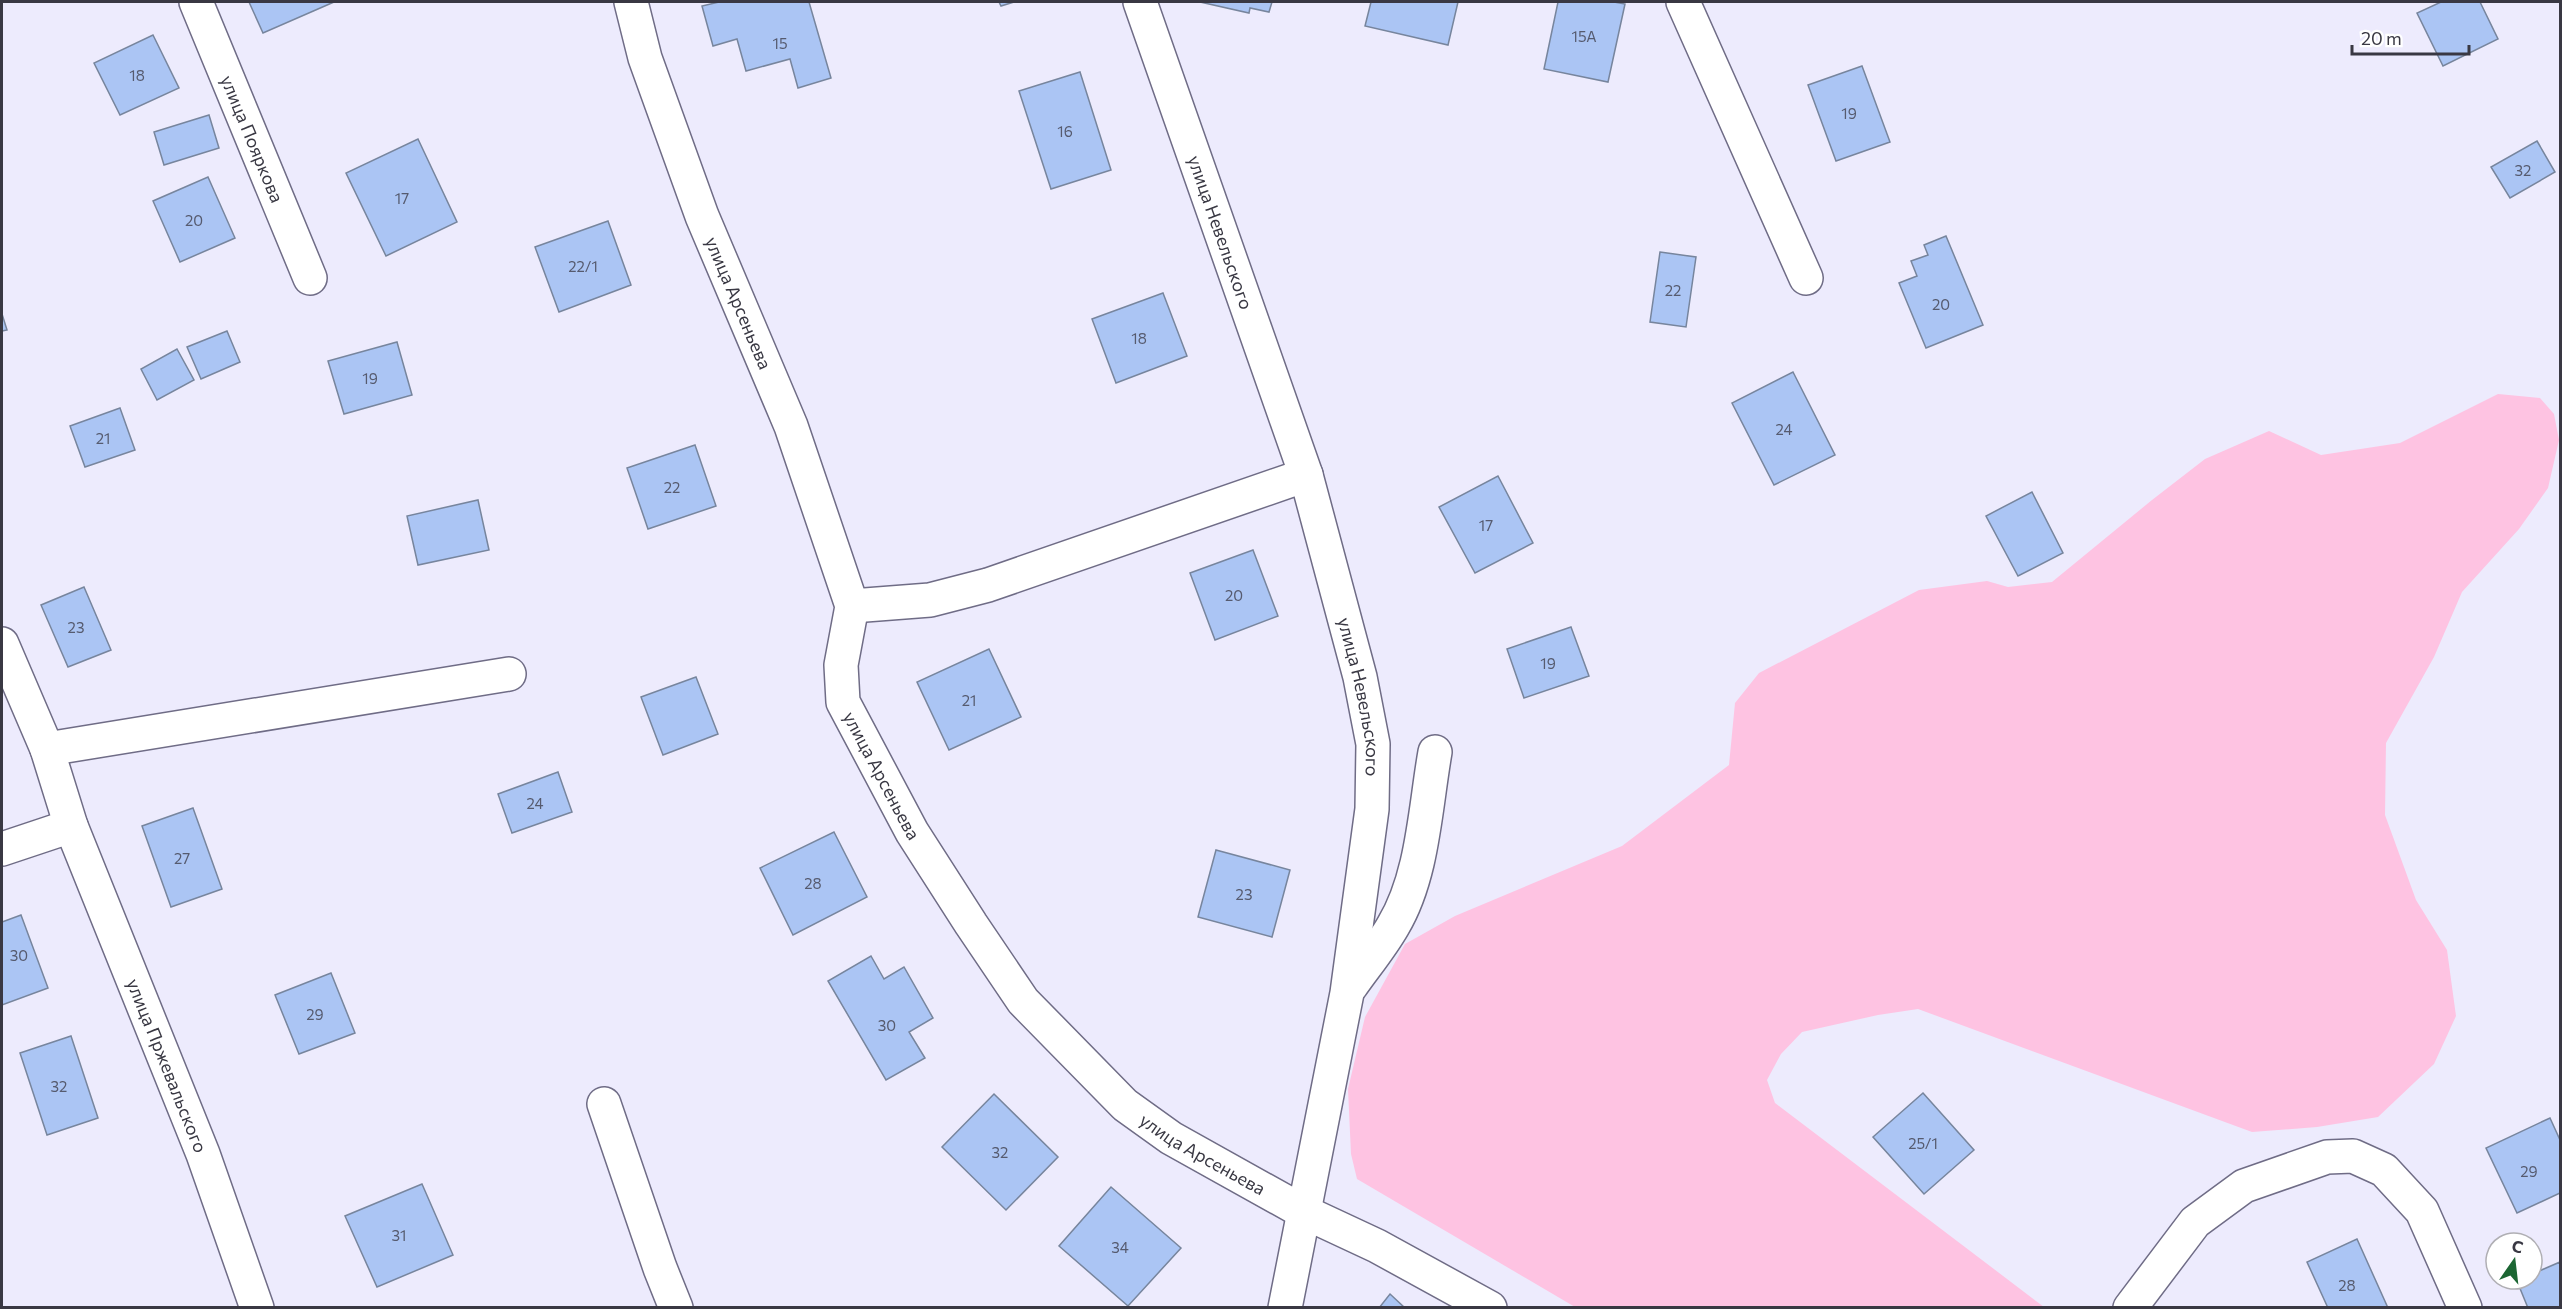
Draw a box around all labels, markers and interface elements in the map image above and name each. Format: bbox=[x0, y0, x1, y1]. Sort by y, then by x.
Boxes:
scale bar bbox=[2352, 18, 2469, 56]
house number: 15А bbox=[1571, 27, 1597, 45]
text: 20 m bbox=[2361, 27, 2402, 49]
house number: 15 bbox=[772, 34, 788, 52]
house number: 18 bbox=[129, 66, 145, 84]
street label: улица Пояркова bbox=[216, 72, 289, 206]
house number: 19 bbox=[1841, 104, 1857, 122]
house number: 16 bbox=[1057, 122, 1073, 140]
street label: улица Невельского bbox=[1184, 152, 1258, 312]
house number: 32 bbox=[2515, 161, 2531, 179]
house number: 17 bbox=[395, 189, 409, 207]
house number: 20 bbox=[185, 211, 203, 229]
street label: улица Арсеньева bbox=[701, 233, 777, 372]
house number: 22/1 bbox=[568, 257, 598, 275]
house number: 22 bbox=[1665, 281, 1681, 299]
house number: 20 bbox=[1932, 295, 1950, 313]
house number: 18 bbox=[1131, 329, 1147, 347]
house number: 19 bbox=[362, 369, 378, 387]
house number: 24 bbox=[1775, 420, 1793, 438]
house number: 21 bbox=[96, 429, 110, 447]
house number: 22 bbox=[664, 478, 680, 496]
house number: 17 bbox=[1479, 516, 1493, 534]
house number: 20 bbox=[1225, 586, 1243, 604]
street label: улица Невельского bbox=[1334, 615, 1385, 776]
house number: 23 bbox=[68, 618, 84, 636]
house number: 19 bbox=[1540, 654, 1556, 672]
house number: 21 bbox=[962, 691, 976, 709]
street label: улица Арсеньева bbox=[839, 708, 925, 844]
house number: 24 bbox=[526, 794, 544, 812]
house number: 27 bbox=[174, 849, 190, 867]
house number: 28 bbox=[804, 874, 822, 892]
house number: 23 bbox=[1236, 885, 1252, 903]
house number: 30 bbox=[10, 946, 28, 964]
street label: улица Пржевальского bbox=[122, 975, 212, 1156]
house number: 29 bbox=[306, 1005, 324, 1023]
house number: 30 bbox=[878, 1016, 896, 1034]
house number: 32 bbox=[51, 1077, 67, 1095]
street label: улица Арсеньева bbox=[1136, 1108, 1269, 1199]
house number: 25/1 bbox=[1908, 1134, 1938, 1152]
house number: 32 bbox=[992, 1143, 1008, 1161]
house number: 29 bbox=[2520, 1162, 2538, 1180]
house number: 31 bbox=[392, 1226, 406, 1244]
north arrow bbox=[2484, 1231, 2544, 1291]
text: С bbox=[2510, 1235, 2525, 1257]
house number: 34 bbox=[1111, 1238, 1129, 1256]
house number: 28 bbox=[2338, 1276, 2356, 1294]

